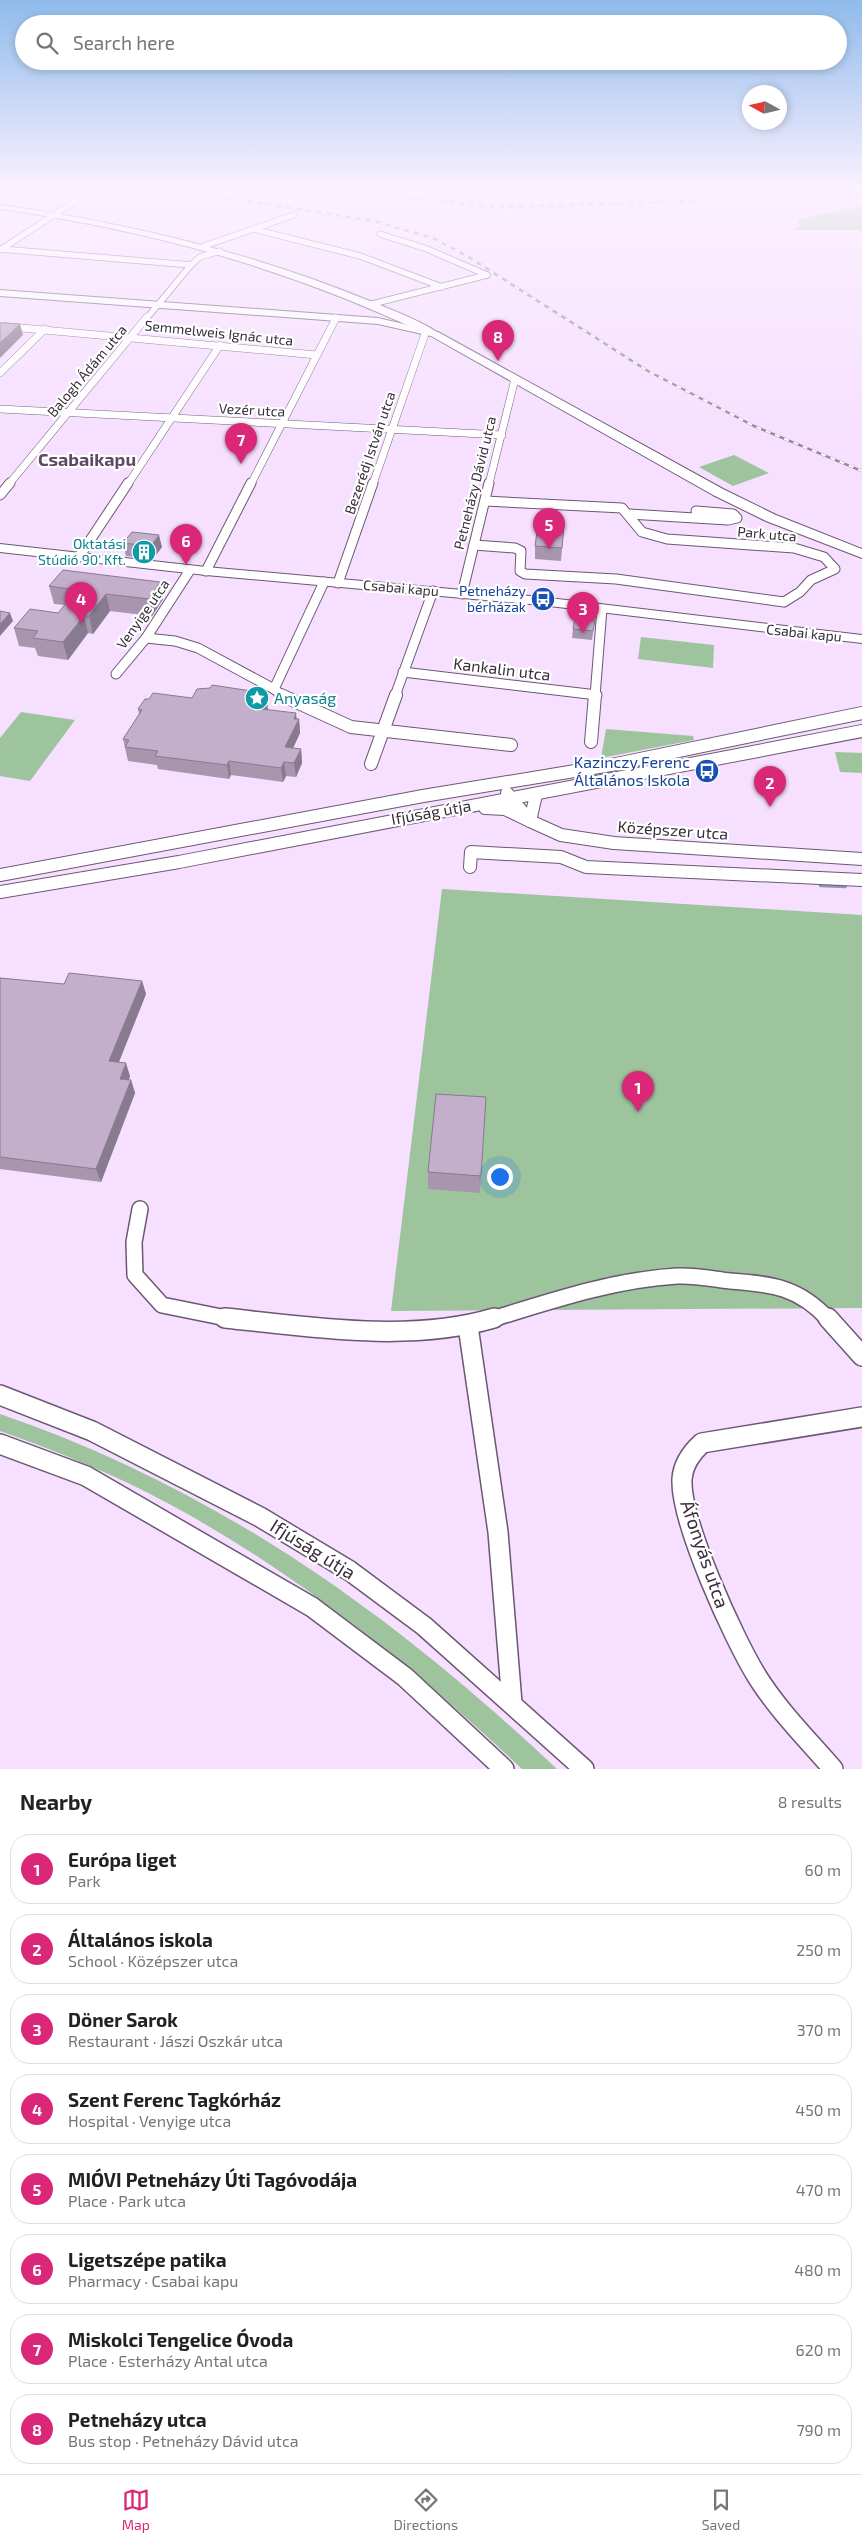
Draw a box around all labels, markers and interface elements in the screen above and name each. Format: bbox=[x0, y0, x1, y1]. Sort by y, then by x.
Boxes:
search box bbox=[15, 15, 847, 70]
icon: search bbox=[33, 29, 61, 57]
text: Search here bbox=[73, 31, 175, 54]
north arrow bbox=[742, 85, 787, 130]
street label: Semmelweis Ignác utca bbox=[144, 316, 294, 349]
pin: 8 bbox=[482, 320, 514, 361]
street label: Balogh Ádám utca bbox=[43, 321, 130, 420]
street label: Bezerédj István utca bbox=[341, 389, 399, 516]
street label: Vezér utca bbox=[218, 399, 286, 420]
street label: Petneházy Dávid utca bbox=[450, 414, 499, 551]
pin: 7 bbox=[225, 423, 257, 464]
district label: Csabaikapu bbox=[38, 448, 136, 470]
pin: 5 bbox=[533, 508, 565, 549]
street label: Park utca bbox=[737, 522, 797, 545]
pin: 6 bbox=[170, 524, 202, 565]
place label: Oktatási Stúdió 90' Kft. bbox=[38, 535, 126, 568]
building icon: Oktatási Stúdió 90' Kft. bbox=[131, 539, 157, 565]
street label: Venyige utca bbox=[112, 576, 173, 652]
street label: Csabai kapu bbox=[362, 576, 440, 599]
pin: 4 bbox=[65, 582, 97, 623]
place label: Petneházy bérházak bbox=[459, 582, 527, 615]
bus stop icon: Petneházy bérházak bbox=[530, 586, 556, 612]
pin: 3 bbox=[567, 592, 599, 633]
street label: Csabai kapu bbox=[765, 620, 843, 645]
street label: Kankalin utca bbox=[452, 653, 552, 684]
place icon: Anyaság bbox=[244, 685, 270, 711]
place label: Anyaság bbox=[274, 688, 336, 707]
place label: Kazinczy Ferenc Általános Iskola bbox=[574, 752, 690, 789]
bus stop icon: Kazinczy Ferenc Általános Iskola bbox=[694, 758, 720, 784]
pin: 2 bbox=[754, 766, 786, 807]
street label: Ifjúság útja bbox=[389, 795, 473, 829]
street label: Középszer utca bbox=[617, 816, 729, 843]
pin: 1 bbox=[622, 1071, 654, 1112]
your location bbox=[487, 1164, 513, 1190]
street label: Áfonyás utca bbox=[676, 1497, 735, 1611]
street label: Ifjúság útja bbox=[266, 1513, 360, 1584]
text: Nearby bbox=[20, 1789, 92, 1814]
text: 8 results bbox=[778, 1792, 842, 1811]
text: Európa liget bbox=[68, 1848, 177, 1871]
text: 1 bbox=[34, 1860, 40, 1879]
text: 60 m bbox=[805, 1860, 841, 1879]
text: Park bbox=[68, 1871, 101, 1890]
text: Általános iskola bbox=[68, 1928, 213, 1951]
text: 2 bbox=[32, 1940, 42, 1959]
text: 250 m bbox=[796, 1940, 841, 1959]
text: School · Középszer utca bbox=[68, 1951, 238, 1970]
text: Döner Sarok bbox=[68, 2008, 178, 2031]
text: 3 bbox=[32, 2020, 42, 2039]
text: 370 m bbox=[797, 2020, 841, 2039]
text: Restaurant · Jászi Oszkár utca bbox=[68, 2031, 283, 2050]
text: Szent Ferenc Tagkórház bbox=[68, 2088, 281, 2111]
text: 4 bbox=[32, 2100, 42, 2119]
text: 450 m bbox=[795, 2100, 841, 2119]
text: Hospital · Venyige utca bbox=[68, 2111, 231, 2130]
text: MIÓVI Petneházy Úti Tagóvodája bbox=[68, 2168, 357, 2191]
text: 5 bbox=[33, 2180, 41, 2199]
text: 470 m bbox=[796, 2180, 841, 2199]
text: Place · Park utca bbox=[68, 2191, 186, 2210]
text: Ligetszépe patika bbox=[68, 2248, 227, 2271]
text: 6 bbox=[32, 2260, 42, 2279]
text: 480 m bbox=[794, 2260, 841, 2279]
text: Pharmacy · Csabai kapu bbox=[68, 2271, 238, 2290]
text: Miskolci Tengelice Óvoda bbox=[68, 2328, 293, 2351]
text: 7 bbox=[33, 2340, 41, 2359]
text: 620 m bbox=[796, 2340, 841, 2359]
text: Place · Esterházy Antal utca bbox=[68, 2351, 268, 2370]
text: Petneházy utca bbox=[68, 2408, 207, 2431]
text: 8 bbox=[32, 2420, 42, 2439]
text: 790 m bbox=[796, 2420, 841, 2439]
text: Bus stop · Petneházy Dávid utca bbox=[68, 2431, 299, 2450]
tab: Map bbox=[122, 2486, 150, 2533]
tab: Directions bbox=[394, 2486, 458, 2533]
tab: Saved bbox=[702, 2486, 740, 2533]

